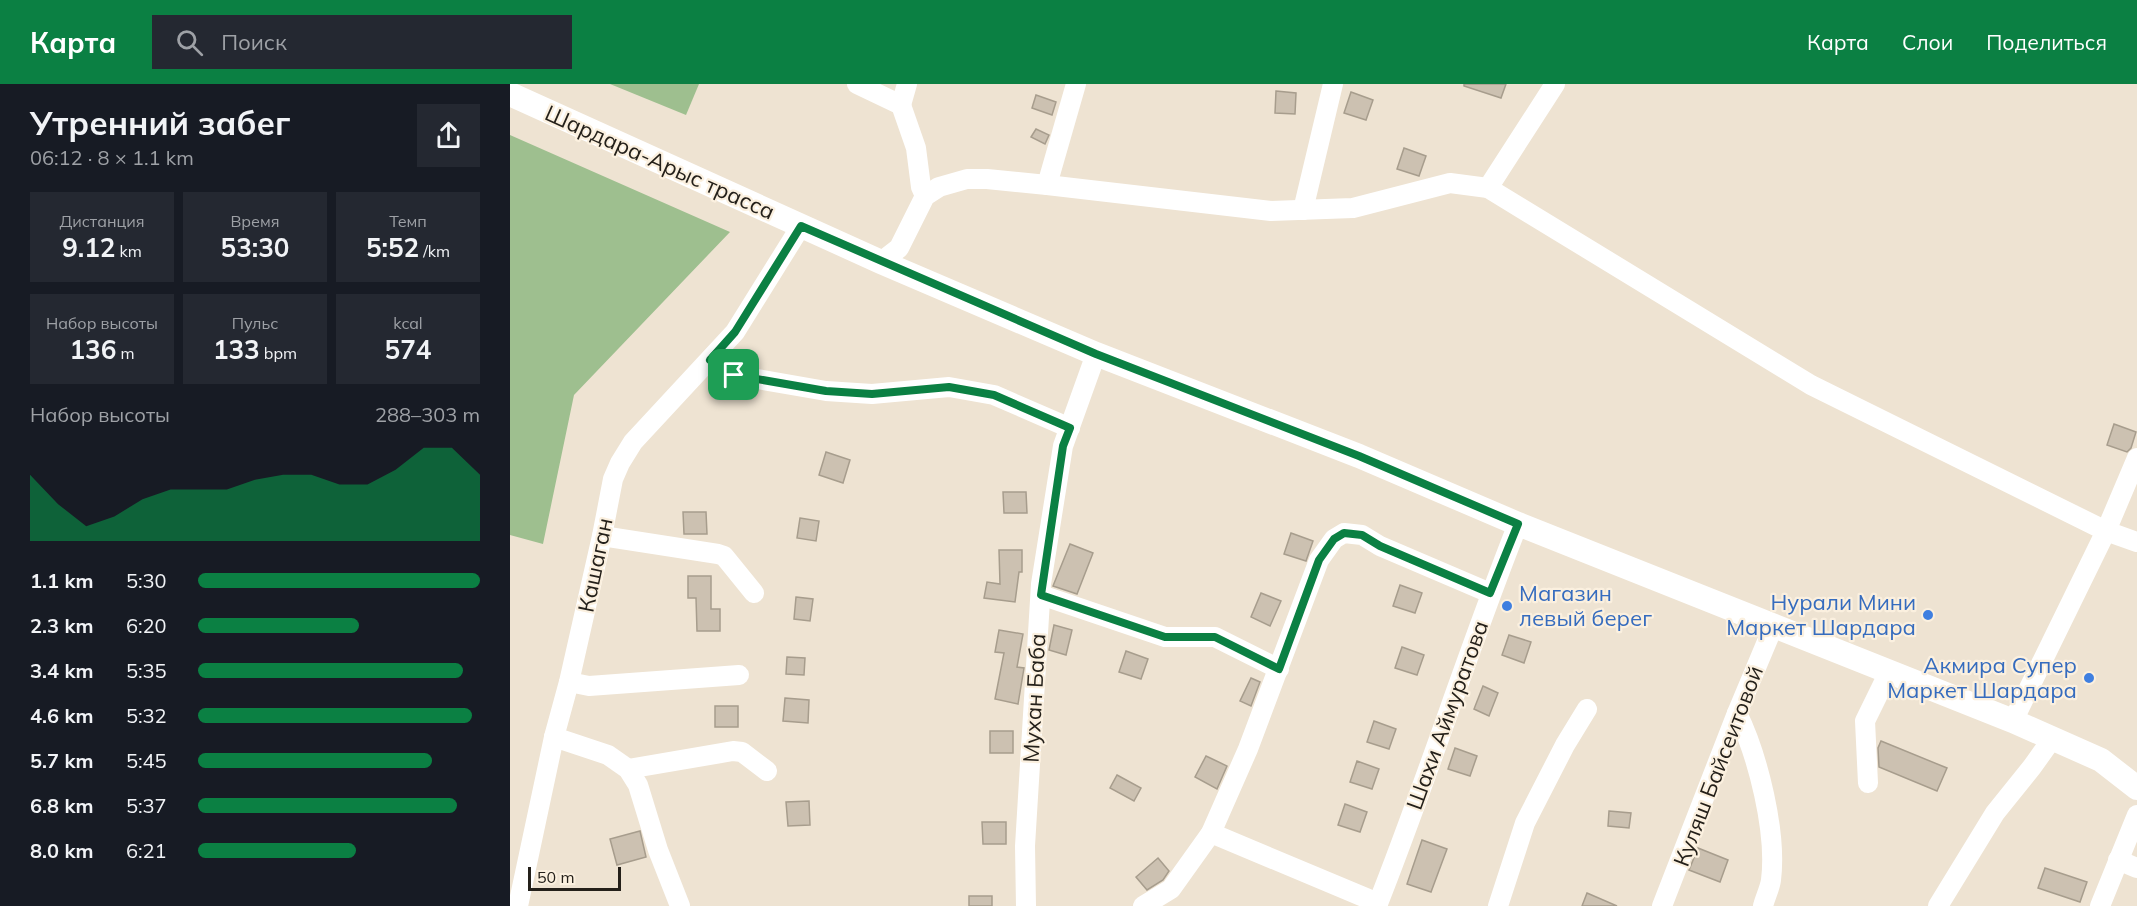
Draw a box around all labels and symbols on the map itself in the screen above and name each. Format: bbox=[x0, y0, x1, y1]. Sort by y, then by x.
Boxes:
street label: Шардара-Арыс трасса bbox=[541, 99, 779, 225]
pin bbox=[708, 349, 759, 400]
street label: Кашаган bbox=[571, 515, 619, 615]
place label: Магазин левый берег bbox=[1519, 579, 1652, 632]
place label: Нурали Мини Маркет Шардара bbox=[1726, 588, 1916, 641]
marker: Магазин левый берег bbox=[1500, 599, 1514, 613]
marker: Нурали Мини Маркет Шардара bbox=[1921, 608, 1935, 622]
street label: Шахи Аймуратова bbox=[1400, 617, 1494, 813]
street label: Мухан Баба bbox=[1017, 633, 1051, 763]
place label: Акмира Супер Маркет Шардара bbox=[1887, 651, 2077, 704]
street label: Куляш Байсеитовой bbox=[1667, 662, 1769, 870]
marker: Акмира Супер Маркет Шардара bbox=[2082, 671, 2096, 685]
scale bar bbox=[528, 864, 621, 892]

